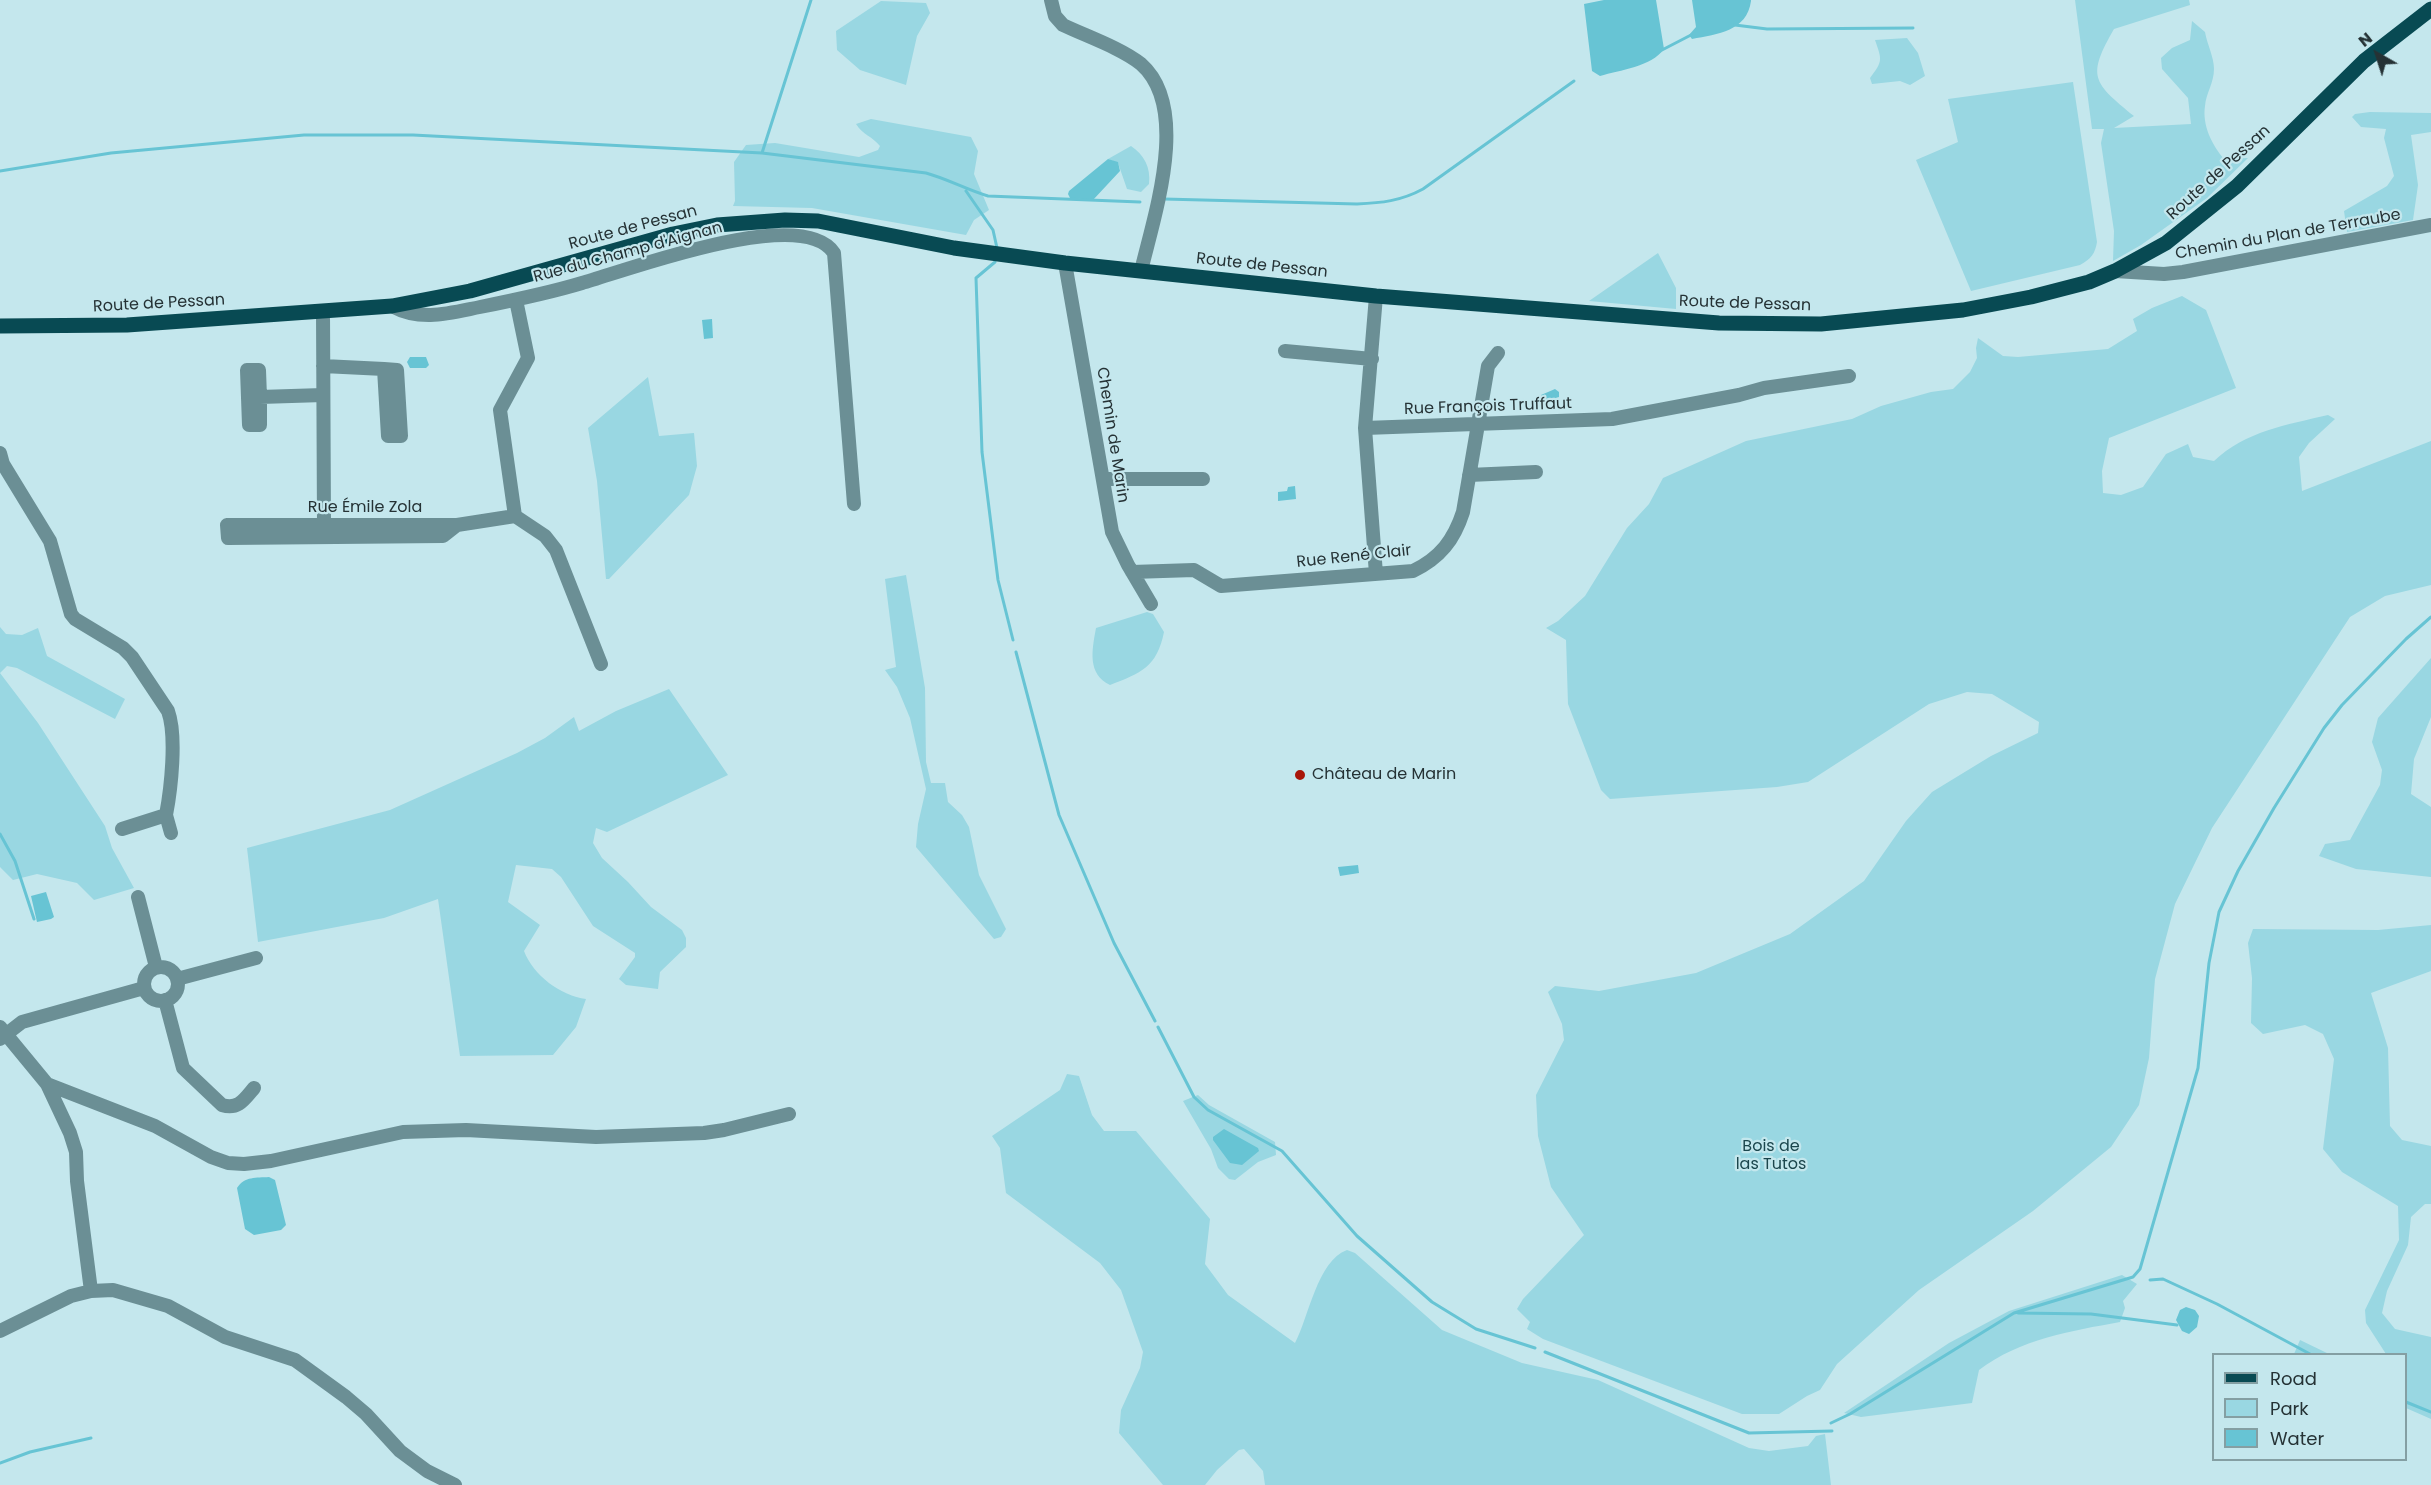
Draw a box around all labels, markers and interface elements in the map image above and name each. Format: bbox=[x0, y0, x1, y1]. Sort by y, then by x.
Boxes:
north arrow bbox=[2347, 24, 2407, 84]
text: N bbox=[2353, 27, 2377, 52]
street label: Route de Pessan bbox=[2163, 122, 2275, 224]
street label: Route de Pessan bbox=[567, 202, 699, 254]
street label: Chemin du Plan de Terraube bbox=[2174, 206, 2402, 264]
street label: Rue du Champ d'Aignan bbox=[532, 219, 724, 287]
street label: Route de Pessan bbox=[1195, 250, 1329, 282]
street label: Route de Pessan bbox=[93, 291, 225, 317]
street label: Route de Pessan bbox=[1679, 292, 1811, 316]
street label: Chemin de Marin bbox=[1092, 366, 1132, 504]
street label: Rue François Truffaut bbox=[1404, 394, 1572, 420]
street label: Rue Émile Zola bbox=[308, 498, 422, 518]
street label: Rue René Clair bbox=[1296, 541, 1412, 573]
place label: Château de Marin bbox=[1312, 765, 1456, 785]
marker: Château de Marin bbox=[1293, 768, 1307, 782]
park label: Bois de las Tutos bbox=[1736, 1137, 1806, 1175]
legend bbox=[2212, 1353, 2407, 1461]
text: Road bbox=[2270, 1366, 2317, 1391]
text: Park bbox=[2270, 1396, 2309, 1421]
text: Water bbox=[2270, 1426, 2324, 1451]

